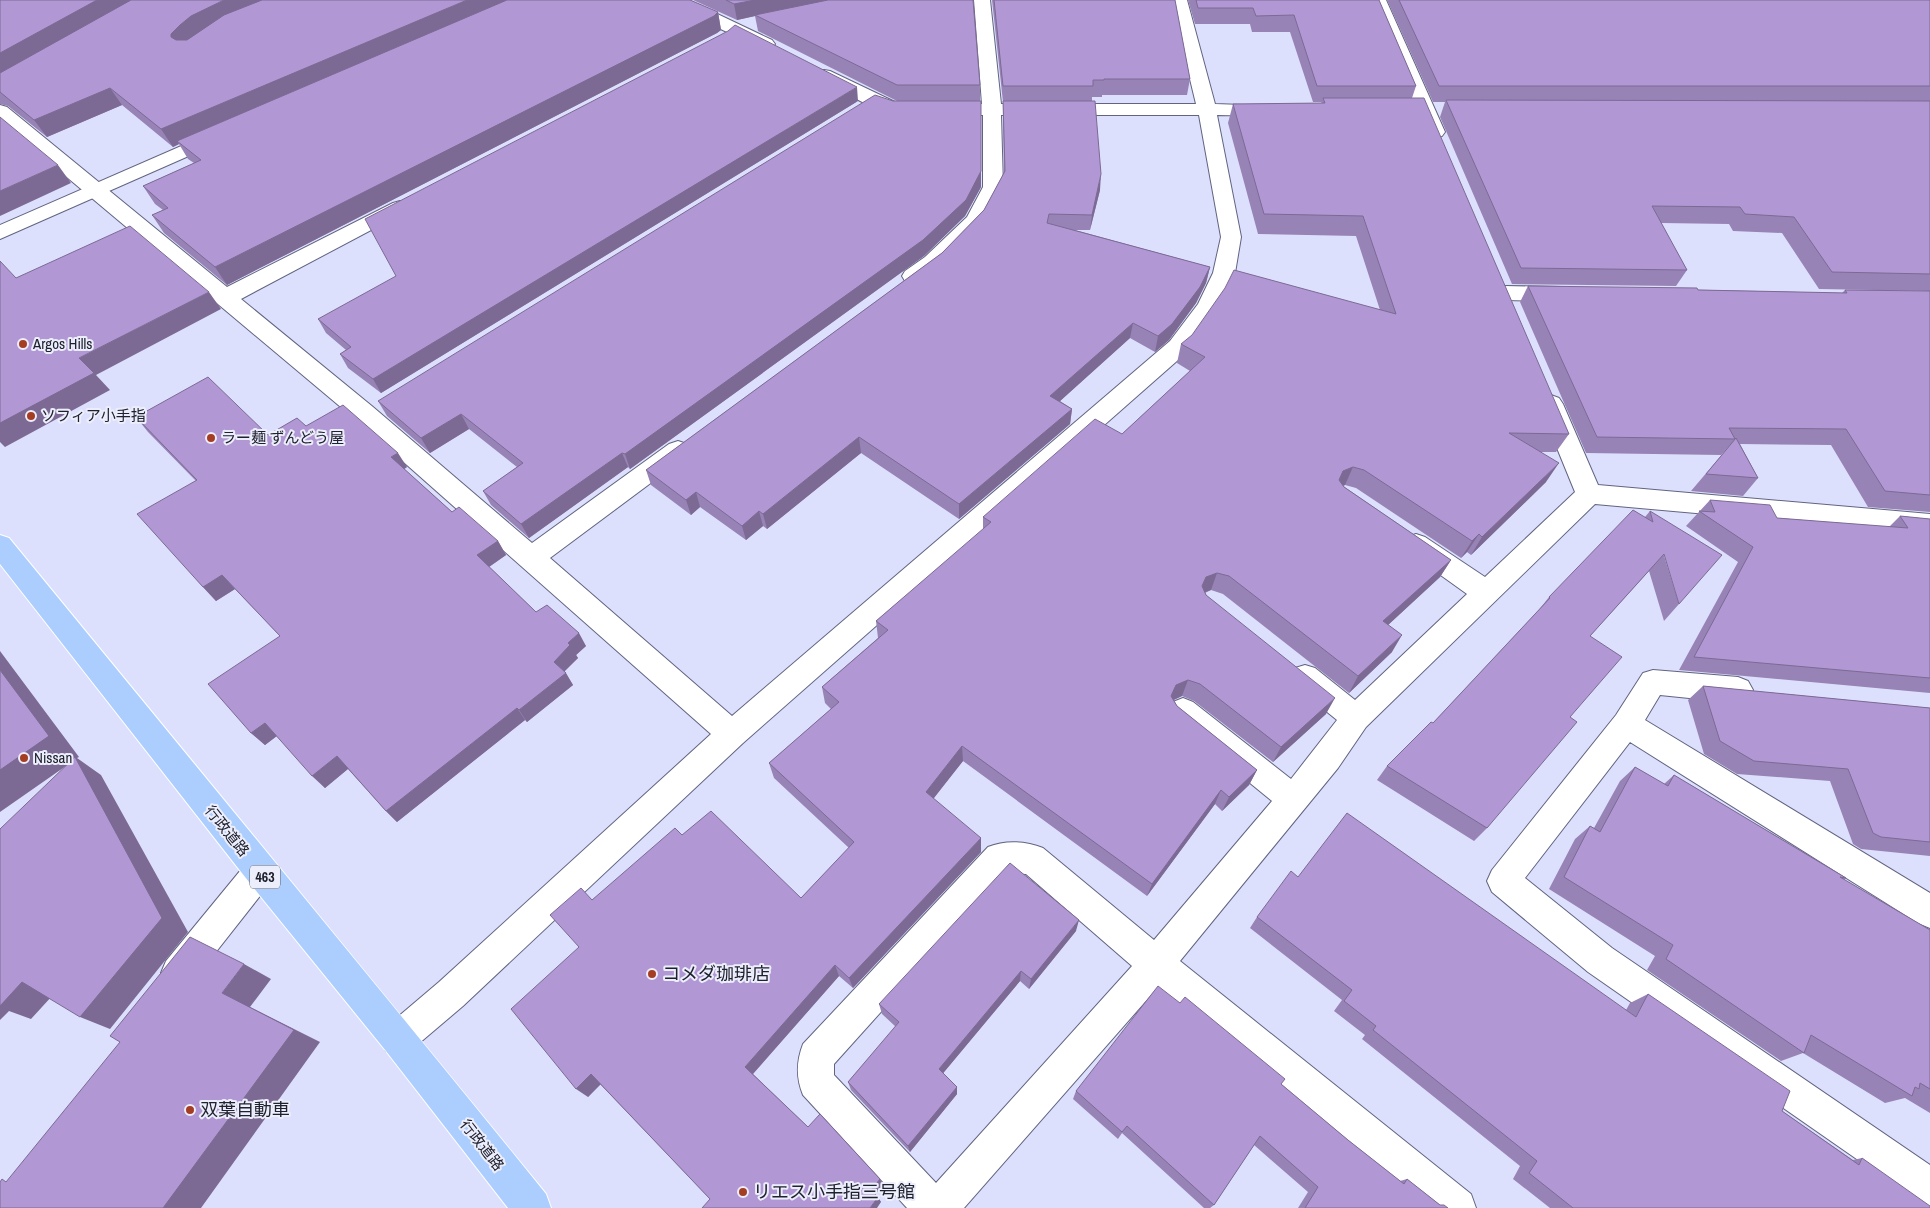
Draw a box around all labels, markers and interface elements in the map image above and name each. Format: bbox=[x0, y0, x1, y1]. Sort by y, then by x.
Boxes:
place label: Argos Hills bbox=[32, 333, 92, 354]
marker: Argos Hills bbox=[17, 338, 29, 350]
place label: ソフィア小手指 bbox=[41, 405, 146, 426]
marker: ソフィア小手指 bbox=[25, 410, 37, 422]
place label: ラー麺 ずんどう屋 bbox=[221, 427, 344, 448]
marker: ラー麺 ずんどう屋 bbox=[205, 432, 217, 444]
place label: Nissan bbox=[34, 747, 72, 768]
marker: Nissan bbox=[18, 752, 30, 764]
street label: 行政道路 bbox=[200, 801, 254, 861]
road number: 463 bbox=[250, 866, 280, 889]
place label: コメダ珈琲店 bbox=[662, 961, 770, 986]
marker: コメダ珈琲店 bbox=[646, 968, 658, 980]
place label: 双葉自動車 bbox=[200, 1097, 290, 1122]
marker: 双葉自動車 bbox=[184, 1104, 196, 1116]
street label: 行政道路 bbox=[456, 1115, 509, 1175]
place label: リエス小手指三号館 bbox=[753, 1179, 915, 1204]
marker: リエス小手指三号館 bbox=[737, 1186, 749, 1198]

